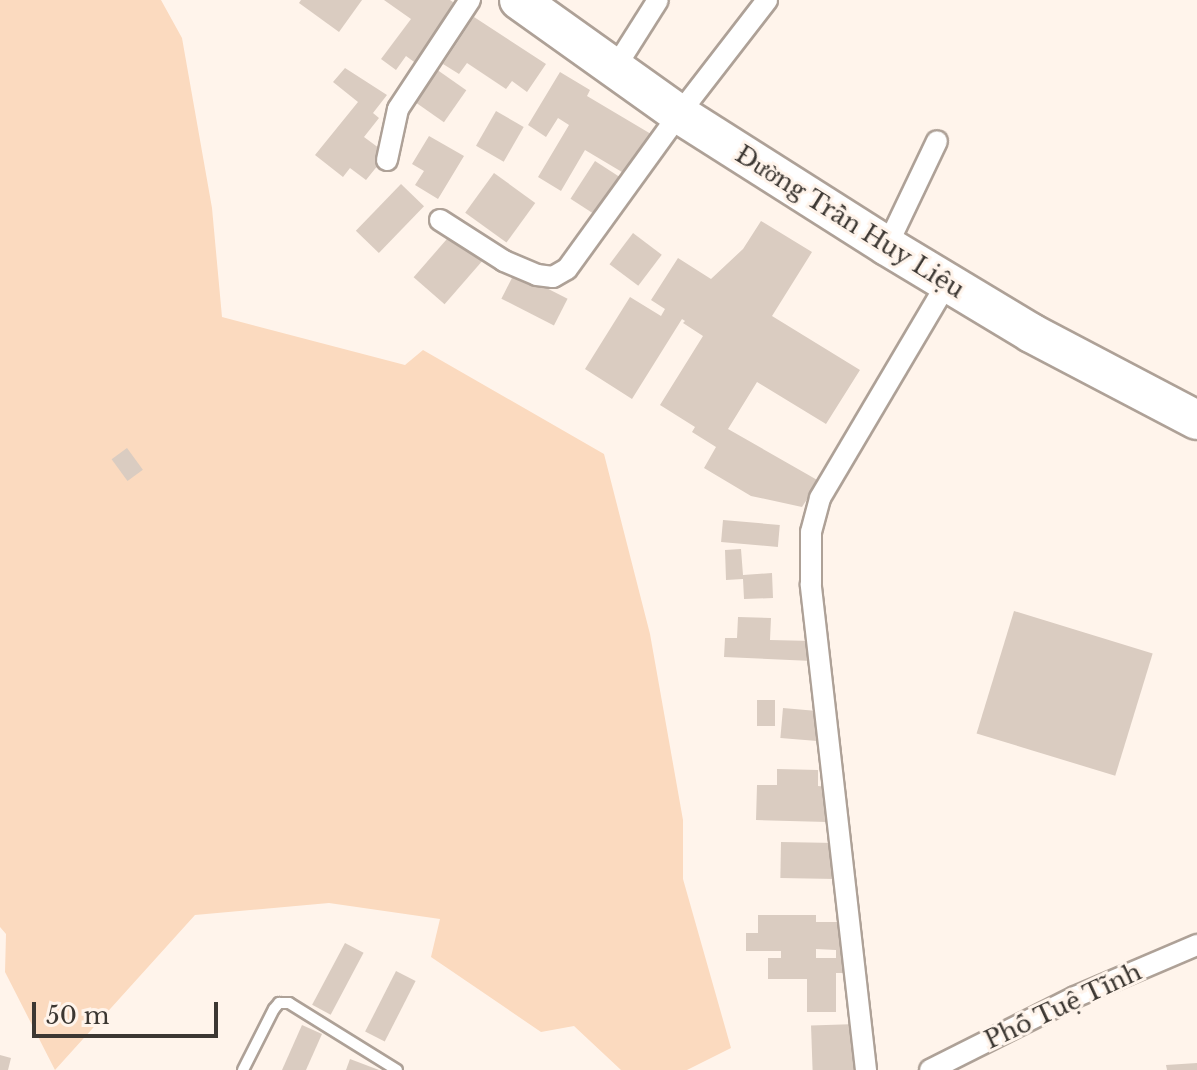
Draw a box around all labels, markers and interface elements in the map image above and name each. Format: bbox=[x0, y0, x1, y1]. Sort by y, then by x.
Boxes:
street label: Đường Trần Huy Liệu bbox=[730, 139, 970, 305]
street label: Phố Tuệ Tĩnh bbox=[979, 957, 1147, 1055]
scale bar bbox=[36, 986, 222, 1036]
text: 50 m bbox=[46, 1001, 109, 1030]

